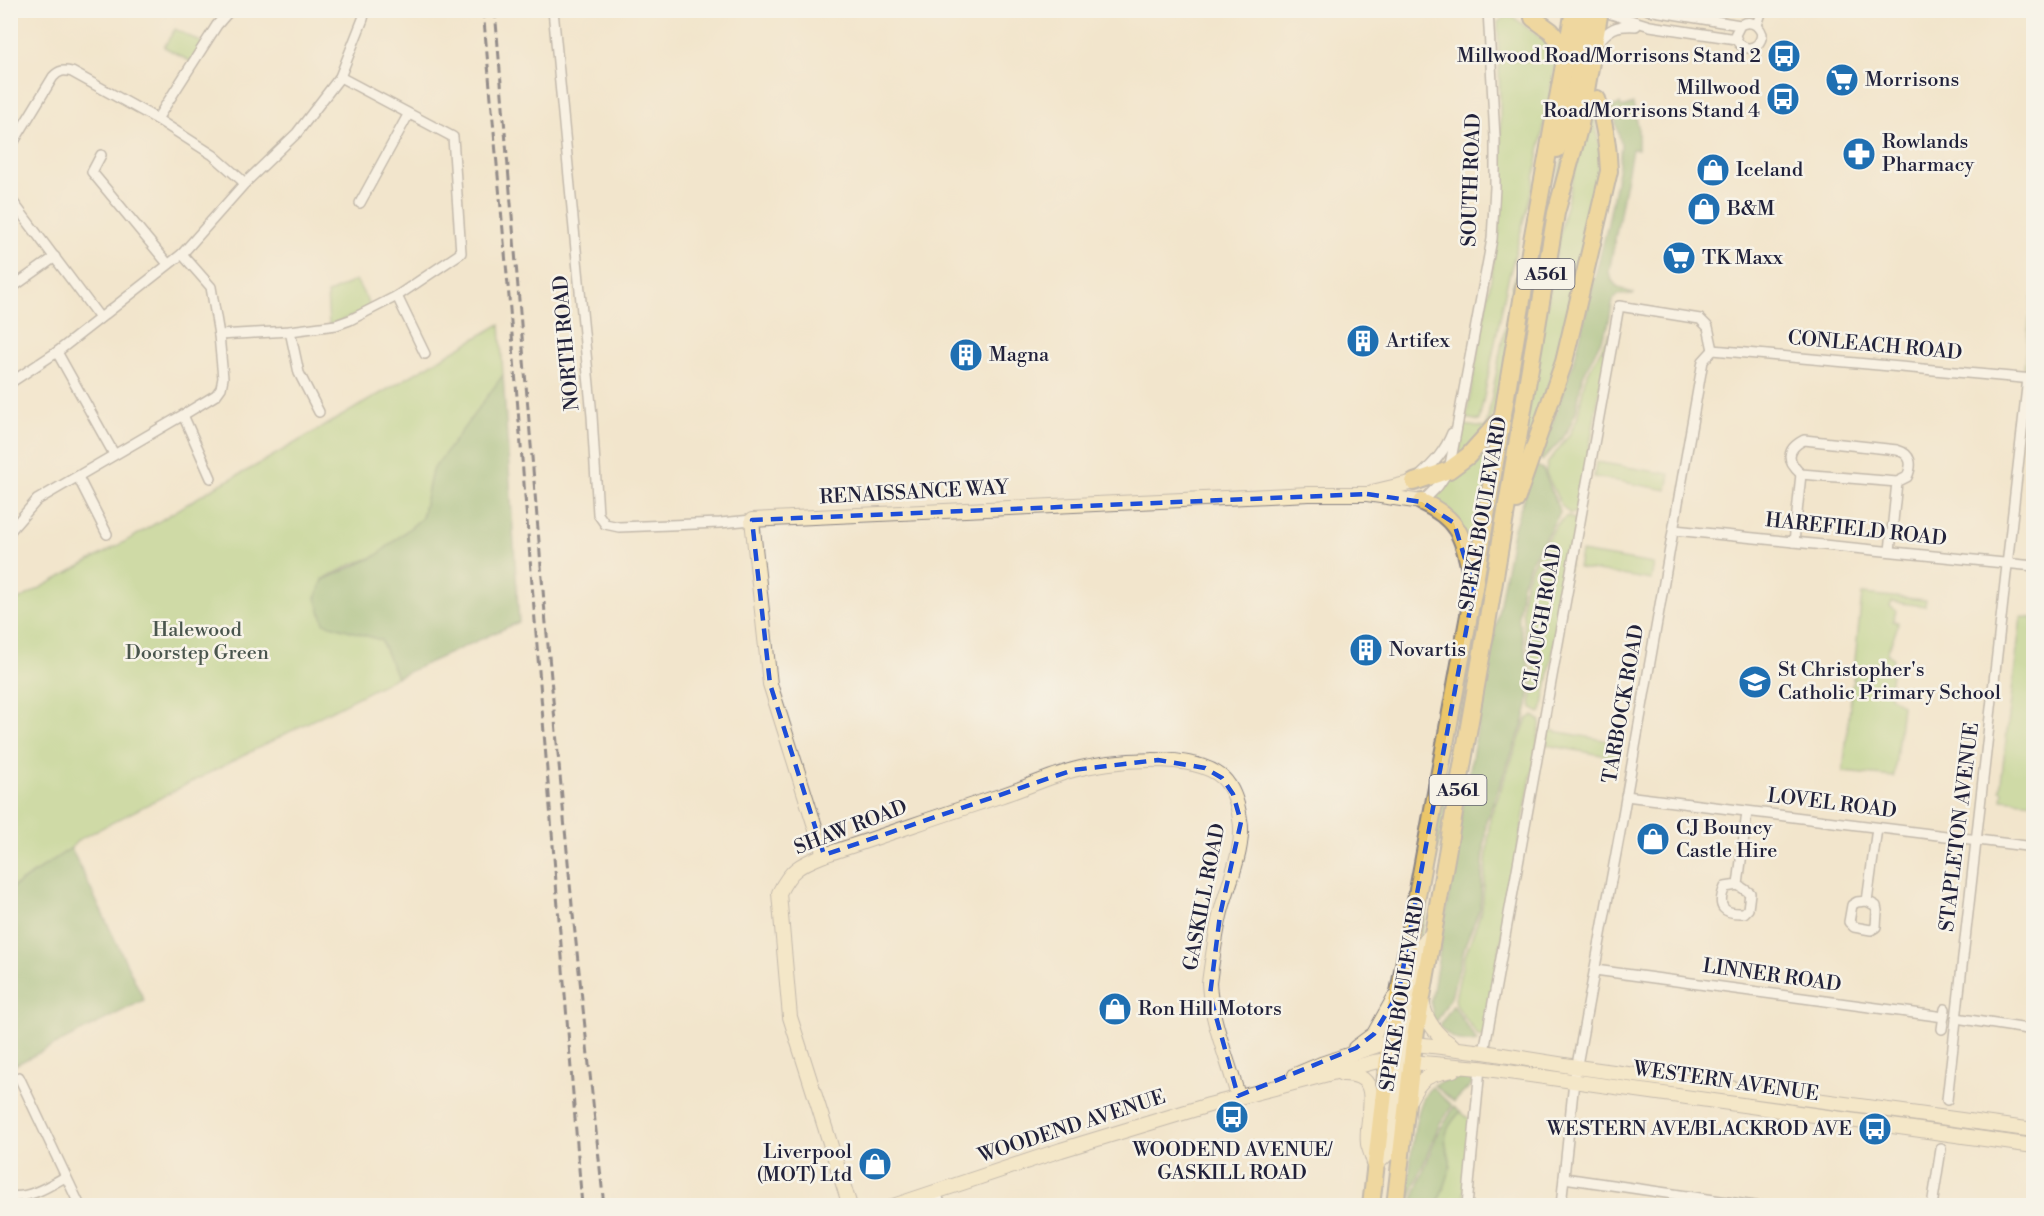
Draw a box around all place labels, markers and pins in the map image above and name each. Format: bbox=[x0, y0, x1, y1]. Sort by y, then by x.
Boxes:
bus stop icon: Millwood Road/Morrisons Stand 2 bbox=[1766, 38, 1802, 74]
place label: Millwood Road/Morrisons Stand 2 bbox=[1457, 44, 1761, 69]
supermarket icon: Morrisons bbox=[1824, 62, 1860, 98]
place label: Morrisons bbox=[1865, 68, 1959, 93]
place label: Millwood Road/Morrisons Stand 4 bbox=[1543, 76, 1761, 124]
bus stop icon: Millwood Road/Morrisons Stand 4 bbox=[1765, 81, 1801, 117]
place label: Rowlands Pharmacy bbox=[1882, 130, 1975, 178]
pharmacy icon: Rowlands Pharmacy bbox=[1841, 136, 1877, 172]
shop icon: Iceland bbox=[1695, 152, 1731, 188]
place label: Iceland bbox=[1736, 158, 1804, 183]
shop icon: B&M bbox=[1686, 191, 1722, 227]
place label: B&M bbox=[1726, 197, 1775, 222]
supermarket icon: TK Maxx bbox=[1661, 240, 1697, 276]
place label: TK Maxx bbox=[1702, 246, 1784, 271]
building icon: Artifex bbox=[1345, 323, 1381, 359]
place label: Artifex bbox=[1385, 329, 1450, 354]
building icon: Magna bbox=[948, 337, 984, 373]
place label: Magna bbox=[989, 343, 1050, 368]
building icon: Novartis bbox=[1348, 632, 1384, 668]
place label: Novartis bbox=[1389, 638, 1466, 663]
place label: St Christopher's Catholic Primary School bbox=[1778, 658, 2001, 706]
school or university icon: St Christopher's Catholic Primary School bbox=[1737, 664, 1773, 700]
place label: CJ Bouncy Castle Hire bbox=[1676, 816, 1777, 864]
shop icon: CJ Bouncy Castle Hire bbox=[1635, 821, 1671, 857]
shop icon: Ron Hill Motors bbox=[1097, 991, 1133, 1027]
place label: Ron Hill Motors bbox=[1138, 997, 1282, 1022]
bus stop icon: WOODEND AVENUE/ GASKILL ROAD bbox=[1214, 1099, 1250, 1135]
bus stop icon: WESTERN AVE/BLACKROD AVE bbox=[1857, 1111, 1893, 1147]
place label: WESTERN AVE/BLACKROD AVE bbox=[1546, 1117, 1852, 1142]
place label: WOODEND AVENUE/ GASKILL ROAD bbox=[1131, 1138, 1333, 1186]
place label: Liverpool (MOT) Ltd bbox=[756, 1140, 853, 1188]
shop icon: Liverpool (MOT) Ltd bbox=[857, 1146, 893, 1182]

